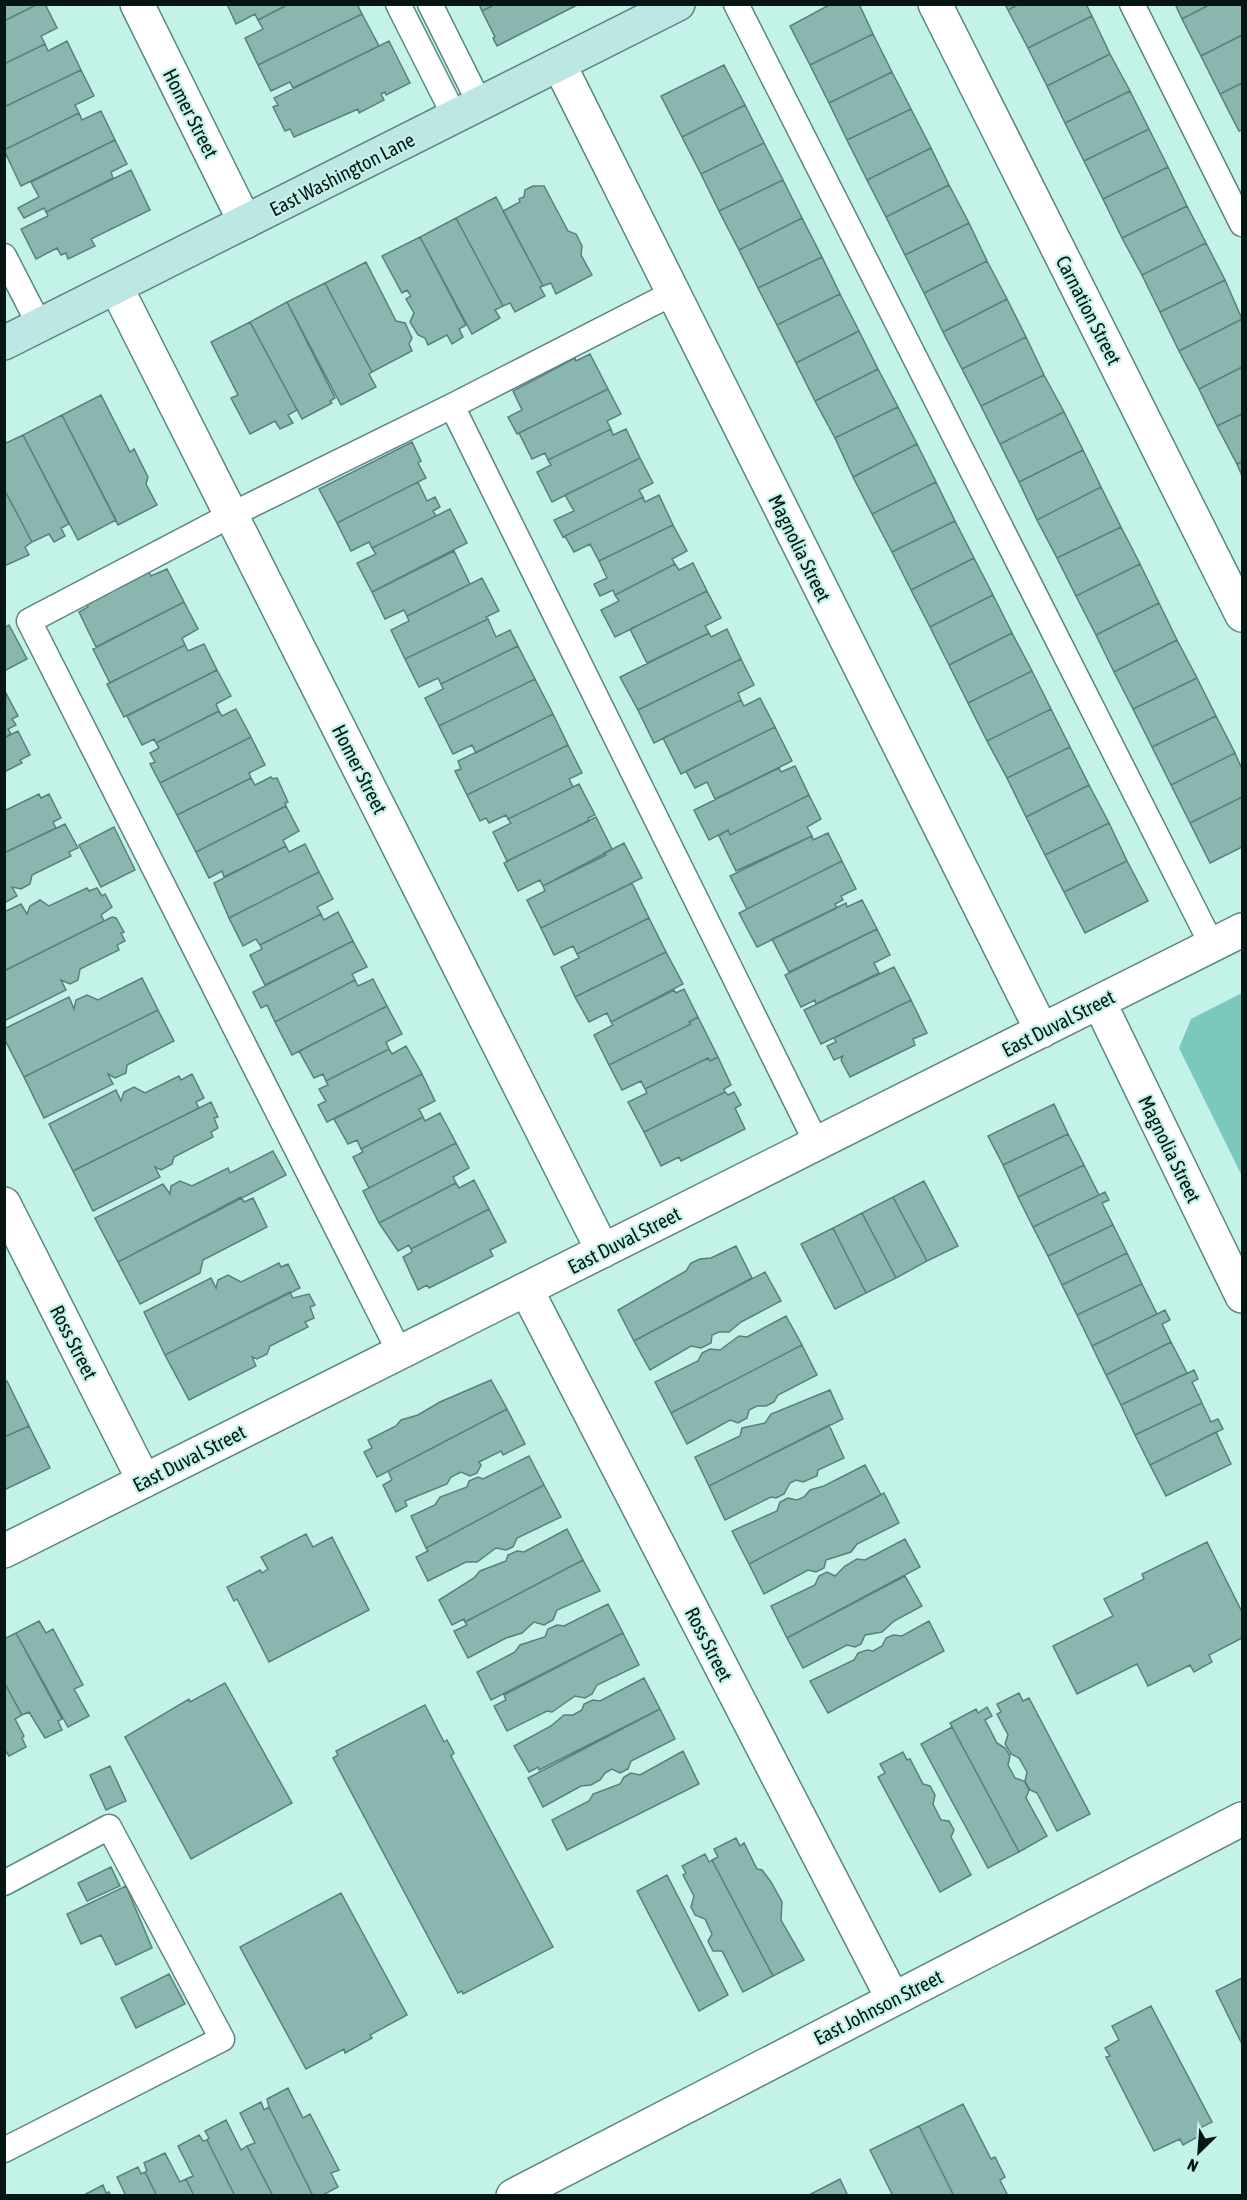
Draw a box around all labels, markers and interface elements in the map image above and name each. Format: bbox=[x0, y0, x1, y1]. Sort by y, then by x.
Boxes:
street label: Homer Street bbox=[159, 65, 223, 162]
street label: East Washington Lane bbox=[266, 128, 418, 220]
street label: Carnation Street bbox=[1052, 252, 1126, 369]
street label: Magnolia Street bbox=[764, 491, 836, 605]
street label: Homer Street bbox=[328, 721, 392, 818]
street label: East Duval Street bbox=[998, 985, 1118, 1061]
street label: Magnolia Street bbox=[1134, 1092, 1206, 1206]
street label: East Duval Street bbox=[564, 1202, 684, 1278]
street label: Ross Street bbox=[46, 1301, 103, 1383]
street label: East Duval Street bbox=[129, 1420, 249, 1496]
street label: Ross Street bbox=[681, 1603, 738, 1685]
street label: East Johnson Street bbox=[810, 1965, 946, 2049]
north arrow bbox=[1169, 2122, 1229, 2182]
text: N bbox=[1185, 2155, 1201, 2176]

